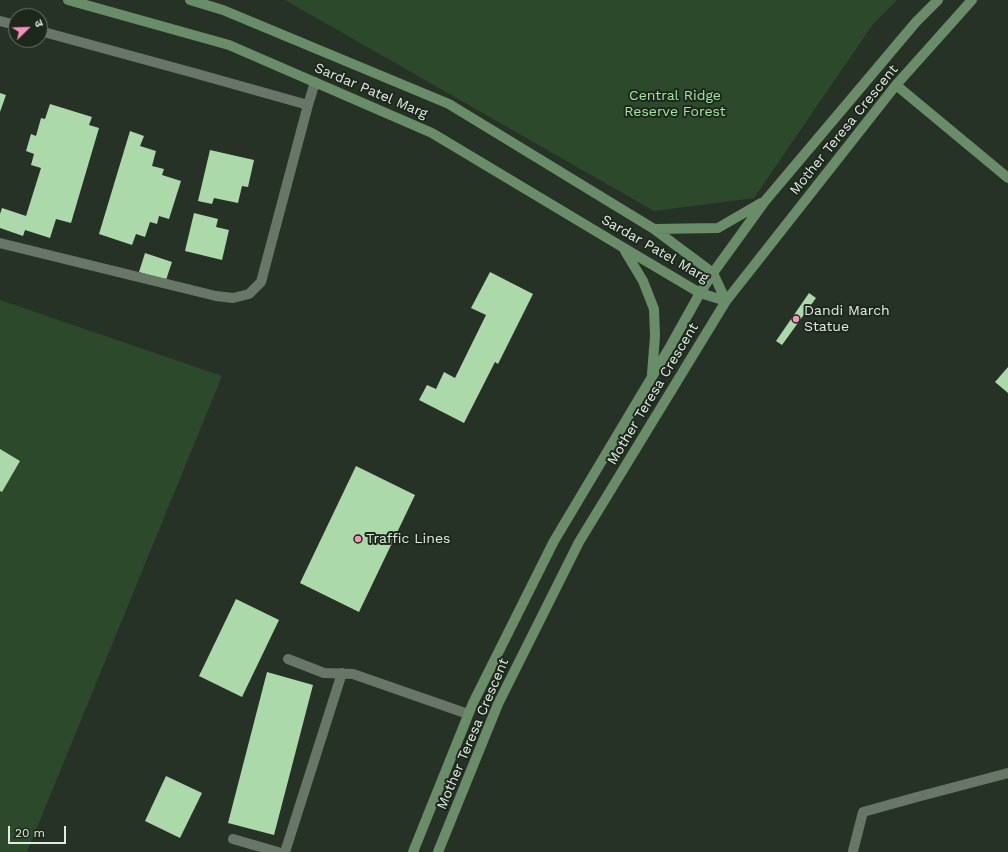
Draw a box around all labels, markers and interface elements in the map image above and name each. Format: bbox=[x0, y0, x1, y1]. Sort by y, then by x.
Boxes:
north arrow bbox=[8, 8, 48, 48]
text: उ bbox=[31, 18, 46, 29]
street label: Sardar Patel Marg bbox=[312, 60, 430, 122]
street label: Mother Teresa Crescent bbox=[786, 61, 902, 199]
park label: Central Ridge Reserve Forest bbox=[624, 88, 726, 120]
street label: Sardar Patel Marg bbox=[598, 211, 712, 287]
place label: Dandi March Statue bbox=[804, 303, 890, 336]
marker: Dandi March Statue bbox=[791, 314, 801, 324]
street label: Mother Teresa Crescent bbox=[604, 320, 702, 468]
place label: Traffic Lines bbox=[366, 531, 450, 547]
marker: Traffic Lines bbox=[353, 534, 363, 544]
street label: Mother Teresa Crescent bbox=[433, 656, 513, 812]
scale bar bbox=[10, 818, 68, 844]
text: 20 m bbox=[15, 826, 45, 840]

